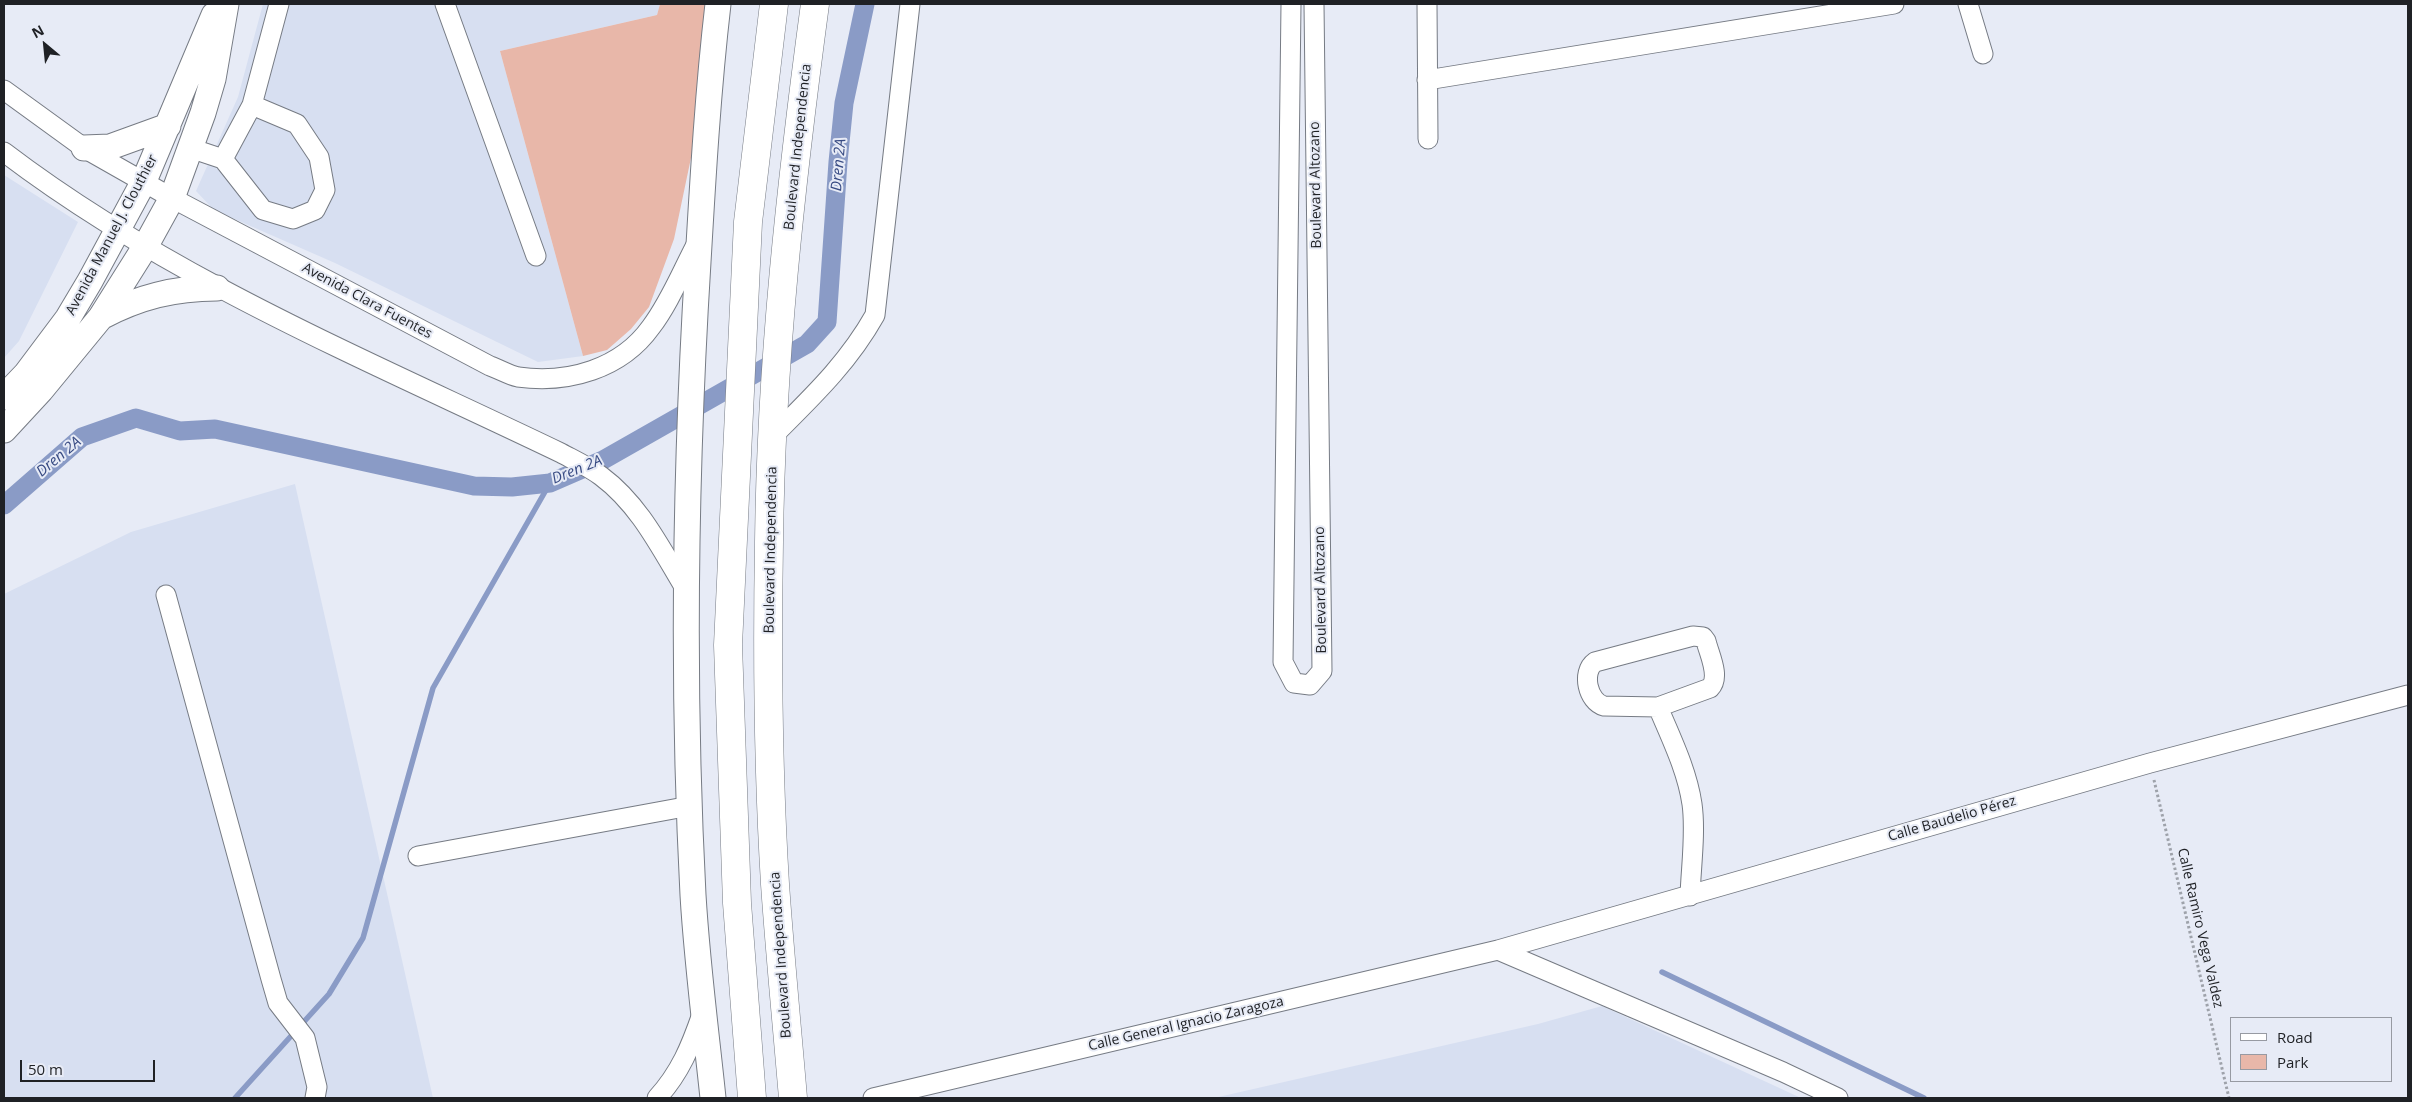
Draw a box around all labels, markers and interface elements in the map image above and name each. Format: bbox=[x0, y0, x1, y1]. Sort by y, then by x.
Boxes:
north arrow bbox=[20, 20, 70, 70]
text: N bbox=[28, 20, 47, 42]
street label: Boulevard Independencia bbox=[781, 63, 815, 231]
street label: Boulevard Altozano bbox=[1306, 121, 1326, 249]
water label: Dren 2A bbox=[828, 138, 850, 192]
street label: Avenida Manuel J. Clouthier bbox=[62, 152, 162, 318]
street label: Avenida Clara Fuentes bbox=[299, 260, 435, 342]
water label: Dren 2A bbox=[33, 433, 85, 481]
water label: Dren 2A bbox=[549, 452, 605, 488]
street label: Boulevard Independencia bbox=[761, 466, 781, 634]
street label: Boulevard Altozano bbox=[1311, 526, 1331, 654]
street label: Calle Baudelio Pérez bbox=[1886, 793, 2018, 845]
street label: Calle Ramiro Vega Valdez bbox=[2173, 846, 2227, 1010]
street label: Boulevard Independencia bbox=[767, 871, 795, 1039]
street label: Calle General Ignacio Zaragoza bbox=[1087, 993, 1285, 1055]
legend bbox=[2230, 1017, 2392, 1082]
text: Road bbox=[2277, 1027, 2313, 1047]
scale bar bbox=[22, 1050, 158, 1082]
text: Park bbox=[2277, 1052, 2308, 1072]
text: 50 m bbox=[28, 1059, 63, 1079]

